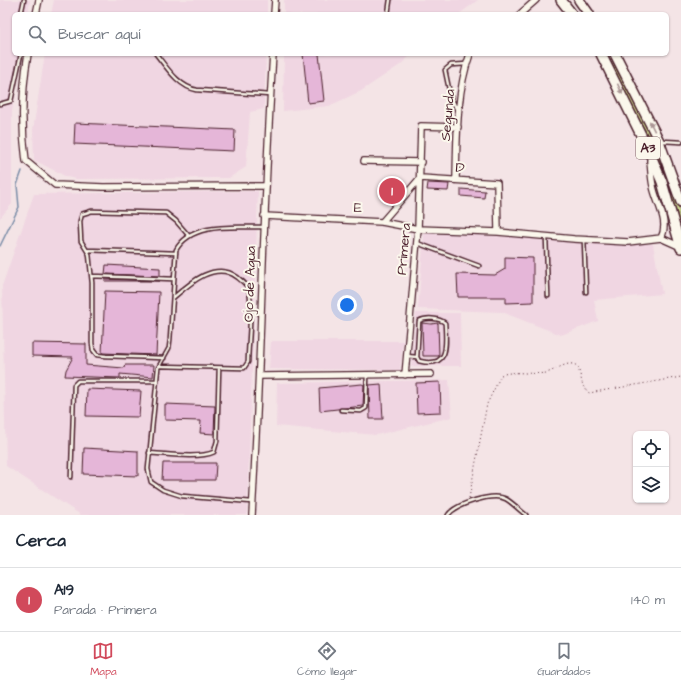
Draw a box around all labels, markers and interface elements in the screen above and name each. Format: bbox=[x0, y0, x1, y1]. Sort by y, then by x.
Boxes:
search box bbox=[12, 12, 669, 56]
icon: search bbox=[26, 23, 48, 45]
text: Buscar aquí bbox=[58, 24, 140, 45]
one-way arrow bbox=[617, 83, 623, 95]
street label: Segunda bbox=[436, 88, 460, 142]
one-way arrow bbox=[649, 120, 655, 132]
road number: A3 bbox=[636, 137, 660, 159]
street label: D bbox=[455, 158, 465, 178]
pin: 1 bbox=[379, 176, 405, 206]
street label: E bbox=[353, 198, 364, 218]
street label: Primera bbox=[392, 222, 416, 276]
street label: Ojo de Agua bbox=[239, 246, 261, 322]
your location bbox=[337, 295, 357, 315]
map controls bbox=[633, 431, 669, 503]
button: locate bbox=[633, 431, 669, 467]
button: layers bbox=[633, 467, 669, 503]
text: Cerca bbox=[16, 529, 66, 553]
text: A19 bbox=[54, 580, 74, 601]
text: 1 bbox=[28, 591, 30, 609]
text: 140 m bbox=[631, 591, 665, 609]
text: Parada · Primera bbox=[54, 601, 157, 619]
tab: Mapa bbox=[90, 640, 117, 679]
tab: Cómo llegar bbox=[297, 640, 357, 679]
tab: Guardados bbox=[537, 640, 591, 679]

